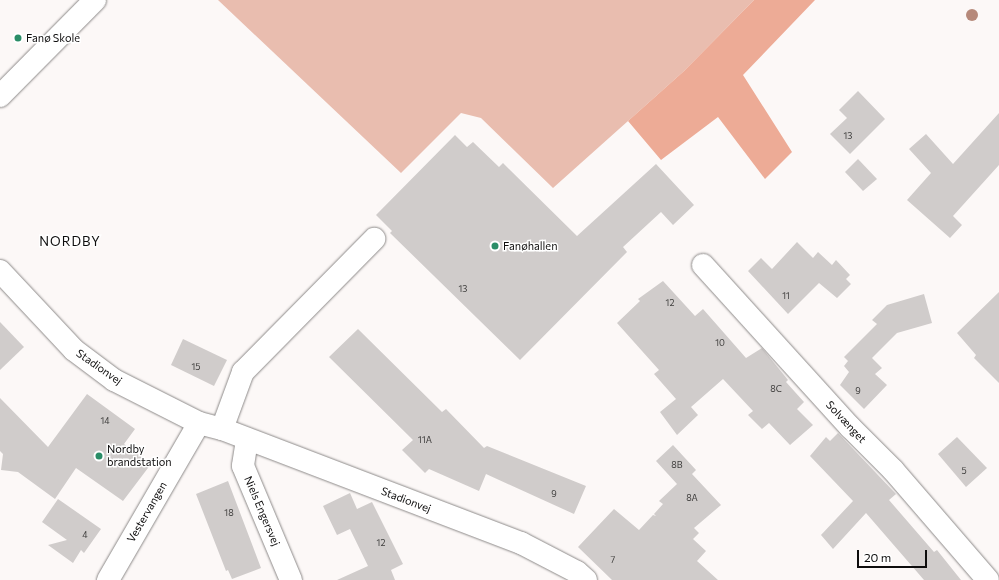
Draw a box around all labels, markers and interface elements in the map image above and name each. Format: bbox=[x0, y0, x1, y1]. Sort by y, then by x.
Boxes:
place label: Fanø Skole bbox=[26, 31, 80, 45]
marker: Fanø Skole bbox=[13, 33, 23, 43]
house number: 13 bbox=[844, 131, 852, 141]
district label: NORDBY bbox=[39, 233, 101, 249]
place label: Fanøhallen bbox=[503, 239, 557, 253]
marker: Fanøhallen bbox=[490, 241, 500, 251]
house number: 13 bbox=[459, 284, 467, 294]
house number: 11 bbox=[782, 291, 790, 301]
house number: 12 bbox=[666, 298, 674, 308]
house number: 10 bbox=[715, 338, 725, 348]
street label: Stadionvej bbox=[74, 347, 124, 387]
house number: 15 bbox=[191, 362, 201, 372]
house number: 8C bbox=[770, 384, 782, 394]
house number: 9 bbox=[855, 386, 861, 396]
street label: Solvænget bbox=[823, 398, 869, 446]
house number: 14 bbox=[100, 416, 110, 426]
house number: 11A bbox=[418, 435, 432, 445]
place label: Nordby brandstation bbox=[107, 443, 172, 469]
marker: Nordby brandstation bbox=[94, 451, 104, 461]
house number: 8B bbox=[671, 460, 683, 470]
house number: 5 bbox=[961, 466, 967, 476]
street label: Niels Engersvej bbox=[241, 474, 283, 548]
street label: Vestervangen bbox=[124, 479, 170, 545]
street label: Stadionvej bbox=[379, 484, 433, 516]
house number: 9 bbox=[551, 489, 557, 499]
house number: 8A bbox=[686, 493, 698, 503]
house number: 18 bbox=[224, 508, 234, 518]
house number: 4 bbox=[82, 530, 88, 540]
house number: 12 bbox=[377, 538, 385, 548]
scale bar bbox=[859, 542, 929, 568]
text: 20 m bbox=[864, 550, 891, 564]
house number: 7 bbox=[611, 555, 615, 565]

